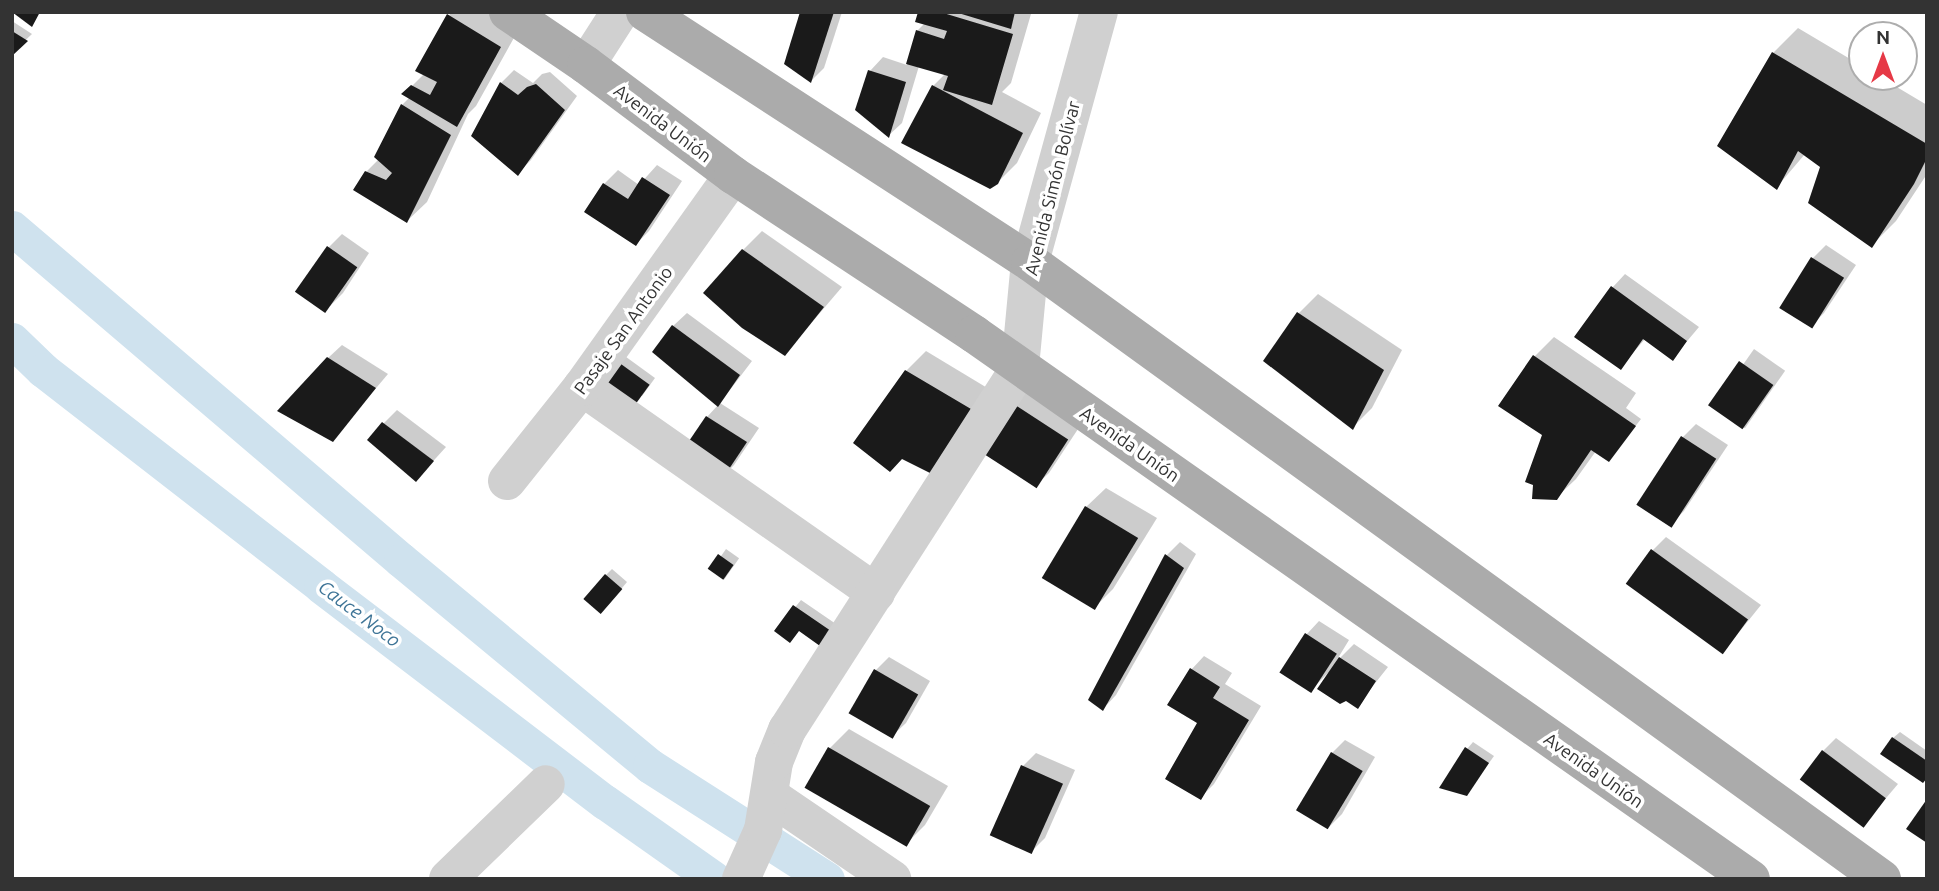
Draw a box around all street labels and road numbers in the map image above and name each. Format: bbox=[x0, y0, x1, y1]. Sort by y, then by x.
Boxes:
street label: Avenida Unión bbox=[610, 79, 716, 167]
street label: Avenida Simón Bolívar bbox=[1020, 99, 1084, 277]
street label: Pasaje San Antonio bbox=[569, 262, 677, 398]
street label: Avenida Unión bbox=[1076, 402, 1184, 486]
street label: Avenida Unión bbox=[1540, 728, 1648, 812]

